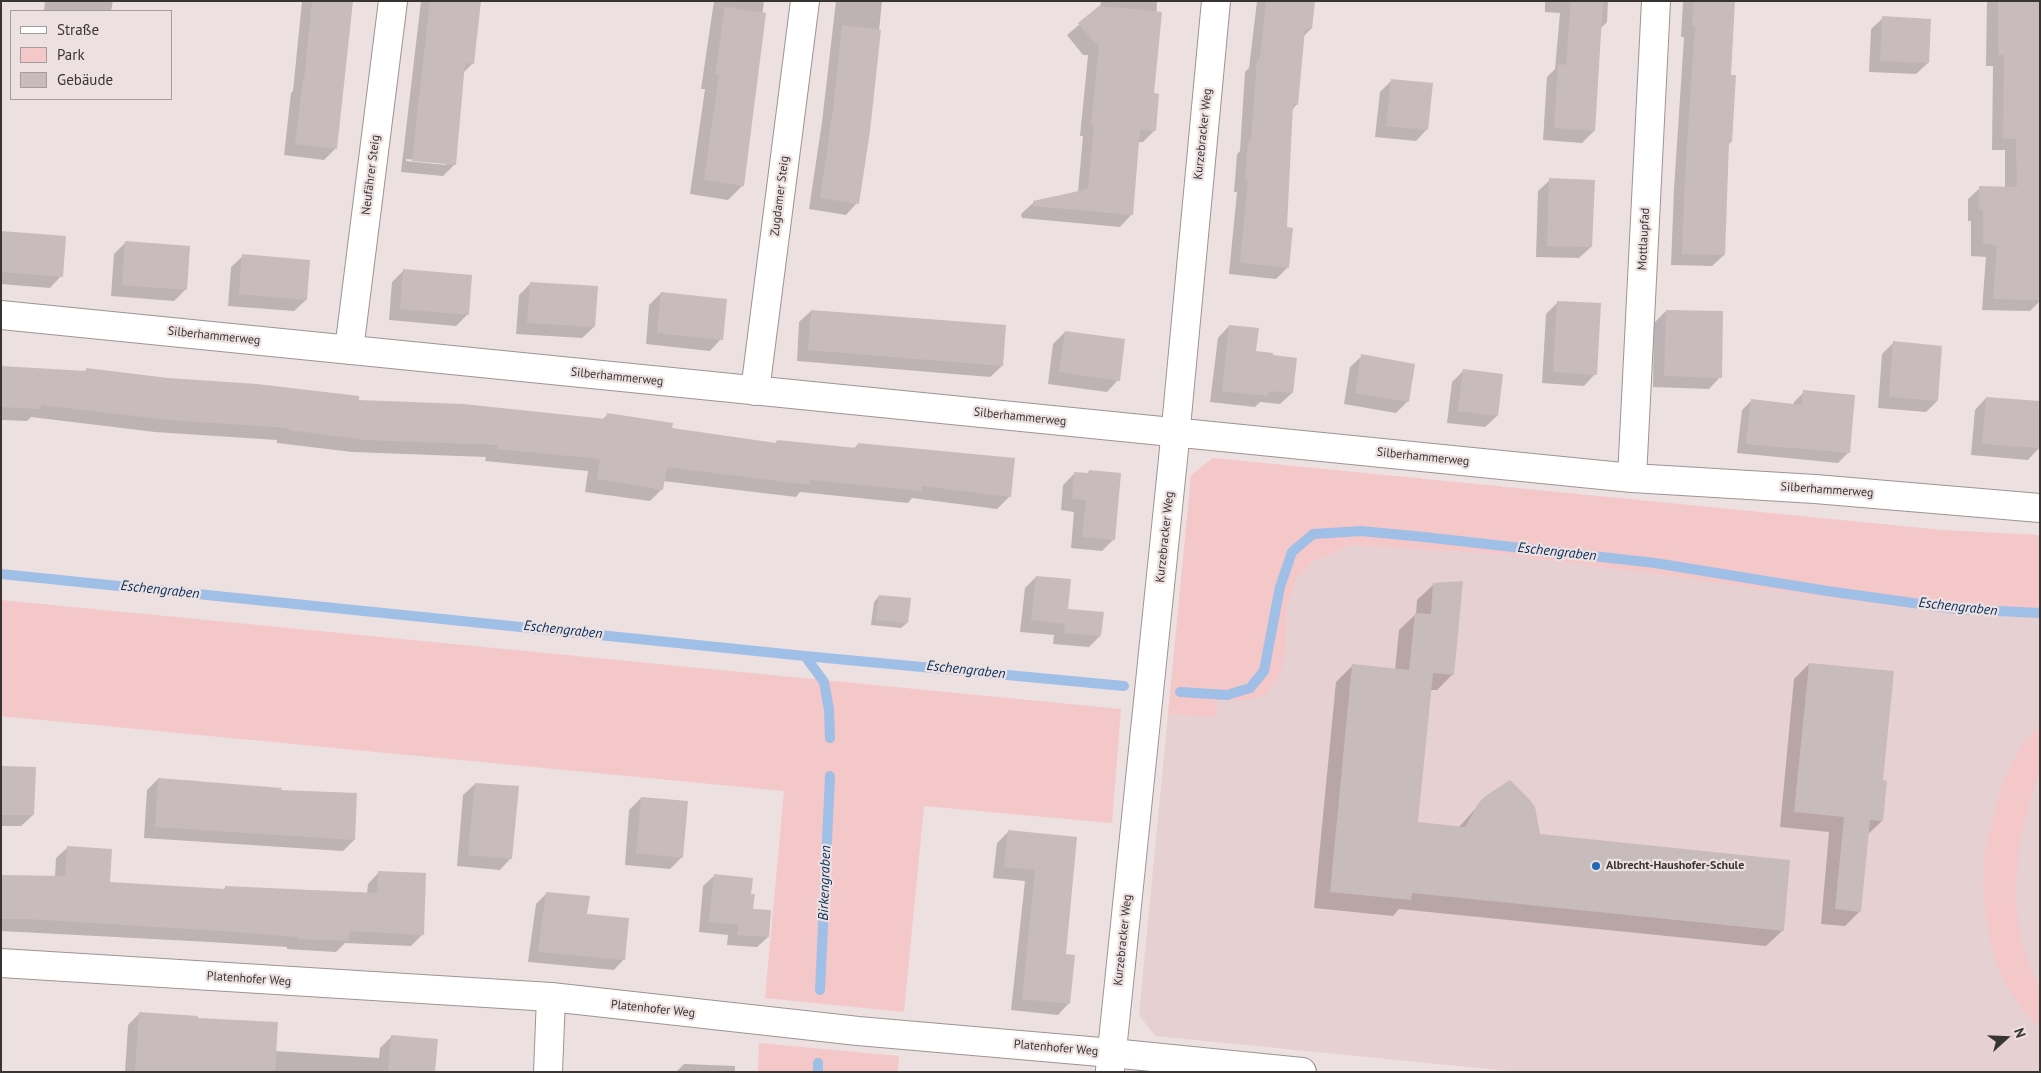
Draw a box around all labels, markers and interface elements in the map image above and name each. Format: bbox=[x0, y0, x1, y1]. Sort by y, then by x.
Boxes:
legend bbox=[10, 10, 172, 100]
text: Straße bbox=[57, 20, 99, 39]
text: Park bbox=[57, 45, 85, 64]
text: Gebäude bbox=[57, 70, 113, 89]
street label: Kurzebracker Weg bbox=[1191, 88, 1215, 180]
street label: Neufährer Steig bbox=[359, 134, 383, 216]
street label: Zugdamer Steig bbox=[768, 155, 792, 237]
street label: Mottlaupfad bbox=[1635, 207, 1653, 271]
street label: Silberhammerweg bbox=[167, 324, 261, 348]
street label: Silberhammerweg bbox=[570, 365, 664, 389]
street label: Silberhammerweg bbox=[973, 405, 1067, 429]
street label: Silberhammerweg bbox=[1376, 445, 1470, 469]
street label: Silberhammerweg bbox=[1780, 480, 1874, 500]
street label: Kurzebracker Weg bbox=[1153, 491, 1177, 583]
water label: Eschengraben bbox=[1517, 539, 1597, 565]
water label: Eschengraben bbox=[120, 577, 200, 603]
water label: Eschengraben bbox=[1918, 594, 1998, 620]
water label: Eschengraben bbox=[523, 617, 603, 643]
water label: Eschengraben bbox=[926, 657, 1006, 683]
water label: Birkengraben bbox=[815, 845, 835, 921]
place label: Albrecht-Haushofer-Schule bbox=[1606, 859, 1744, 873]
marker: Albrecht-Haushofer-Schule bbox=[1590, 860, 1602, 872]
street label: Kurzebracker Weg bbox=[1111, 894, 1135, 986]
street label: Platenhofer Weg bbox=[206, 969, 292, 989]
street label: Platenhofer Weg bbox=[610, 997, 696, 1021]
north arrow bbox=[1981, 1013, 2031, 1063]
text: N bbox=[2010, 1025, 2030, 1040]
street label: Platenhofer Weg bbox=[1013, 1037, 1099, 1059]

